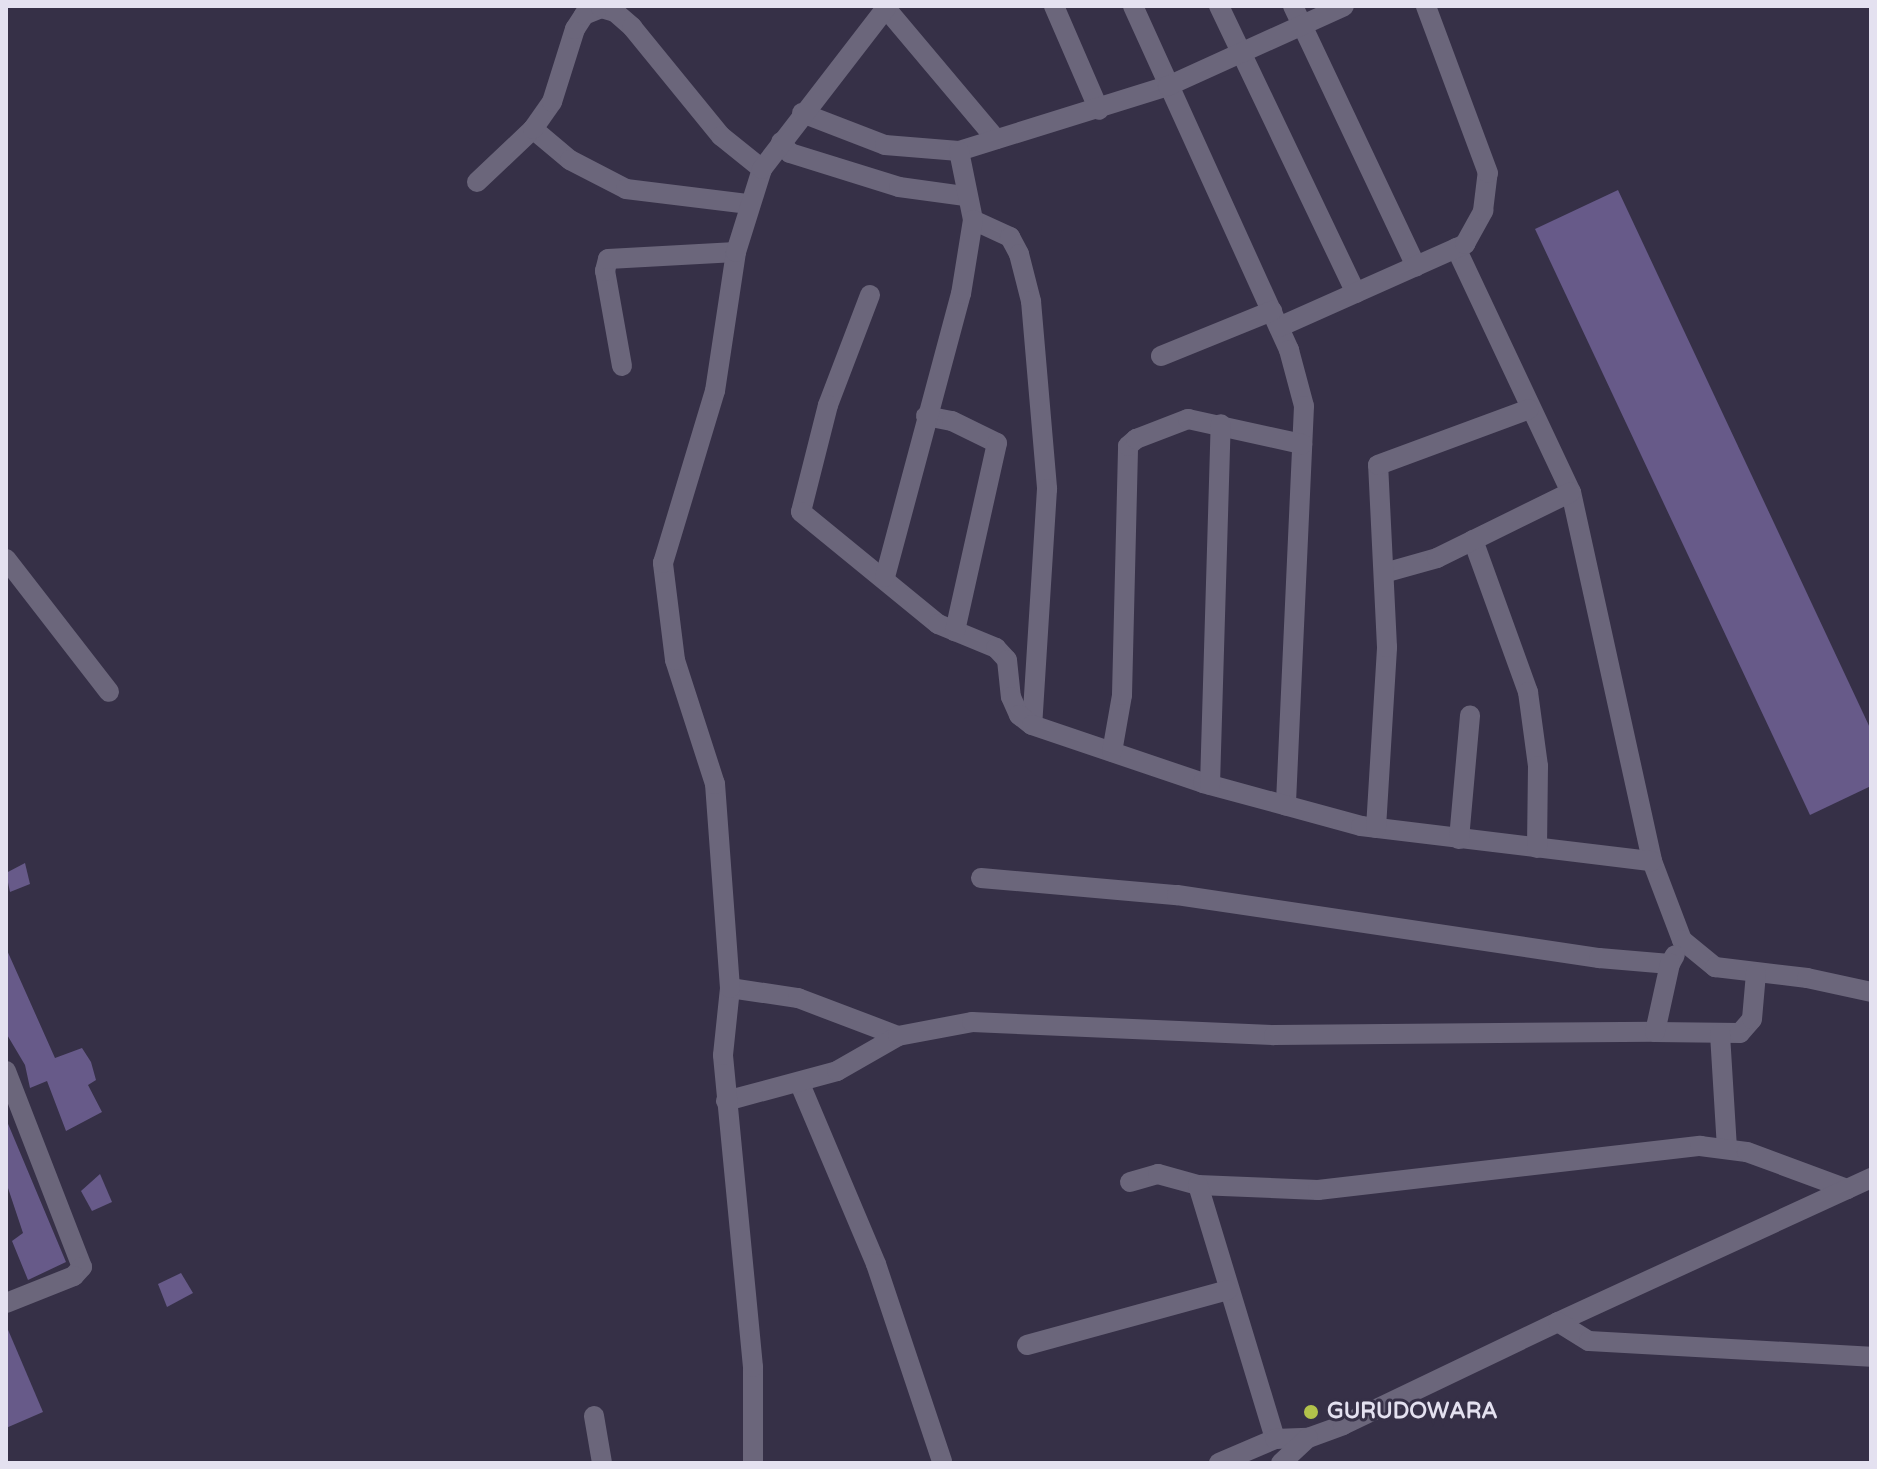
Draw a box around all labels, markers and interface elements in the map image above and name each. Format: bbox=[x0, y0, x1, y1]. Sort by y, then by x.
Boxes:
place label: GURUDOWARA bbox=[1327, 1399, 1498, 1425]
marker: GURUDOWARA bbox=[1302, 1403, 1320, 1421]

